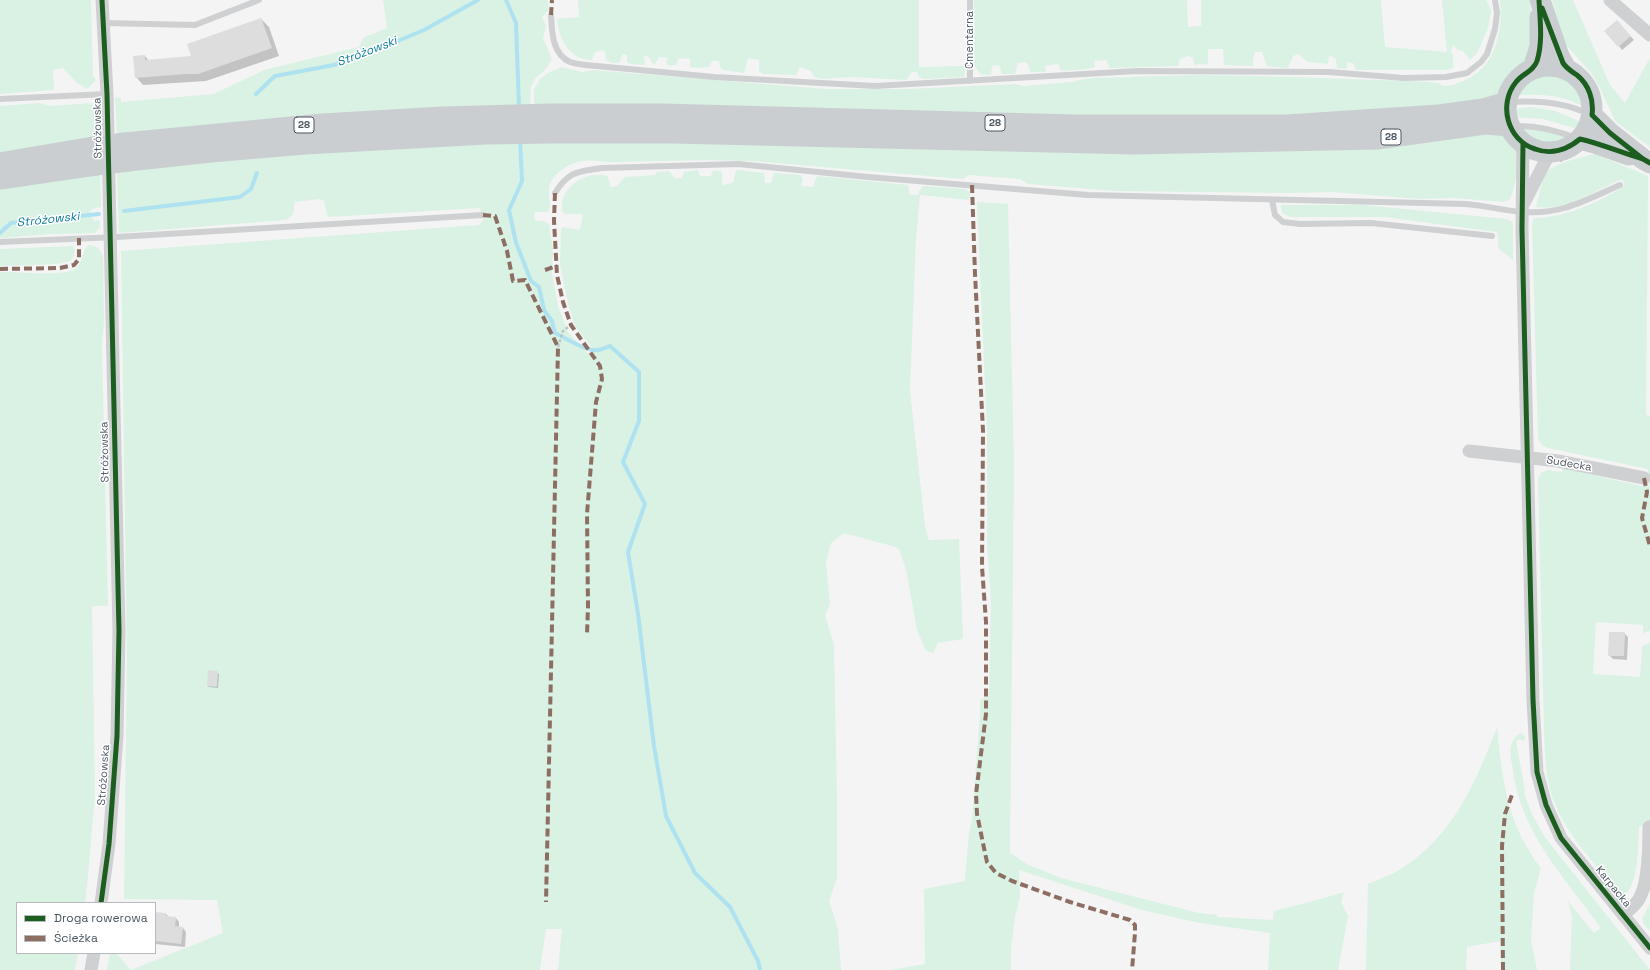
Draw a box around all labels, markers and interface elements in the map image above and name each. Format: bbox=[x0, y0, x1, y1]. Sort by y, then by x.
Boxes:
street label: Cmentarna bbox=[963, 11, 977, 69]
water label: Stróżowski bbox=[335, 34, 399, 70]
street label: Stróżowska bbox=[91, 97, 105, 159]
road number: 28 bbox=[985, 115, 1005, 131]
road number: 28 bbox=[294, 117, 314, 133]
road number: 28 bbox=[1381, 129, 1401, 145]
water label: Stróżowski bbox=[16, 210, 80, 230]
street label: Stróżowska bbox=[98, 421, 112, 483]
street label: Sudecka bbox=[1545, 454, 1593, 474]
street label: Stróżowska bbox=[95, 744, 113, 806]
street label: Karpacka bbox=[1592, 864, 1634, 910]
legend bbox=[16, 902, 156, 954]
text: Droga rowerowa bbox=[54, 910, 148, 926]
text: Ścieżka bbox=[54, 930, 98, 946]

